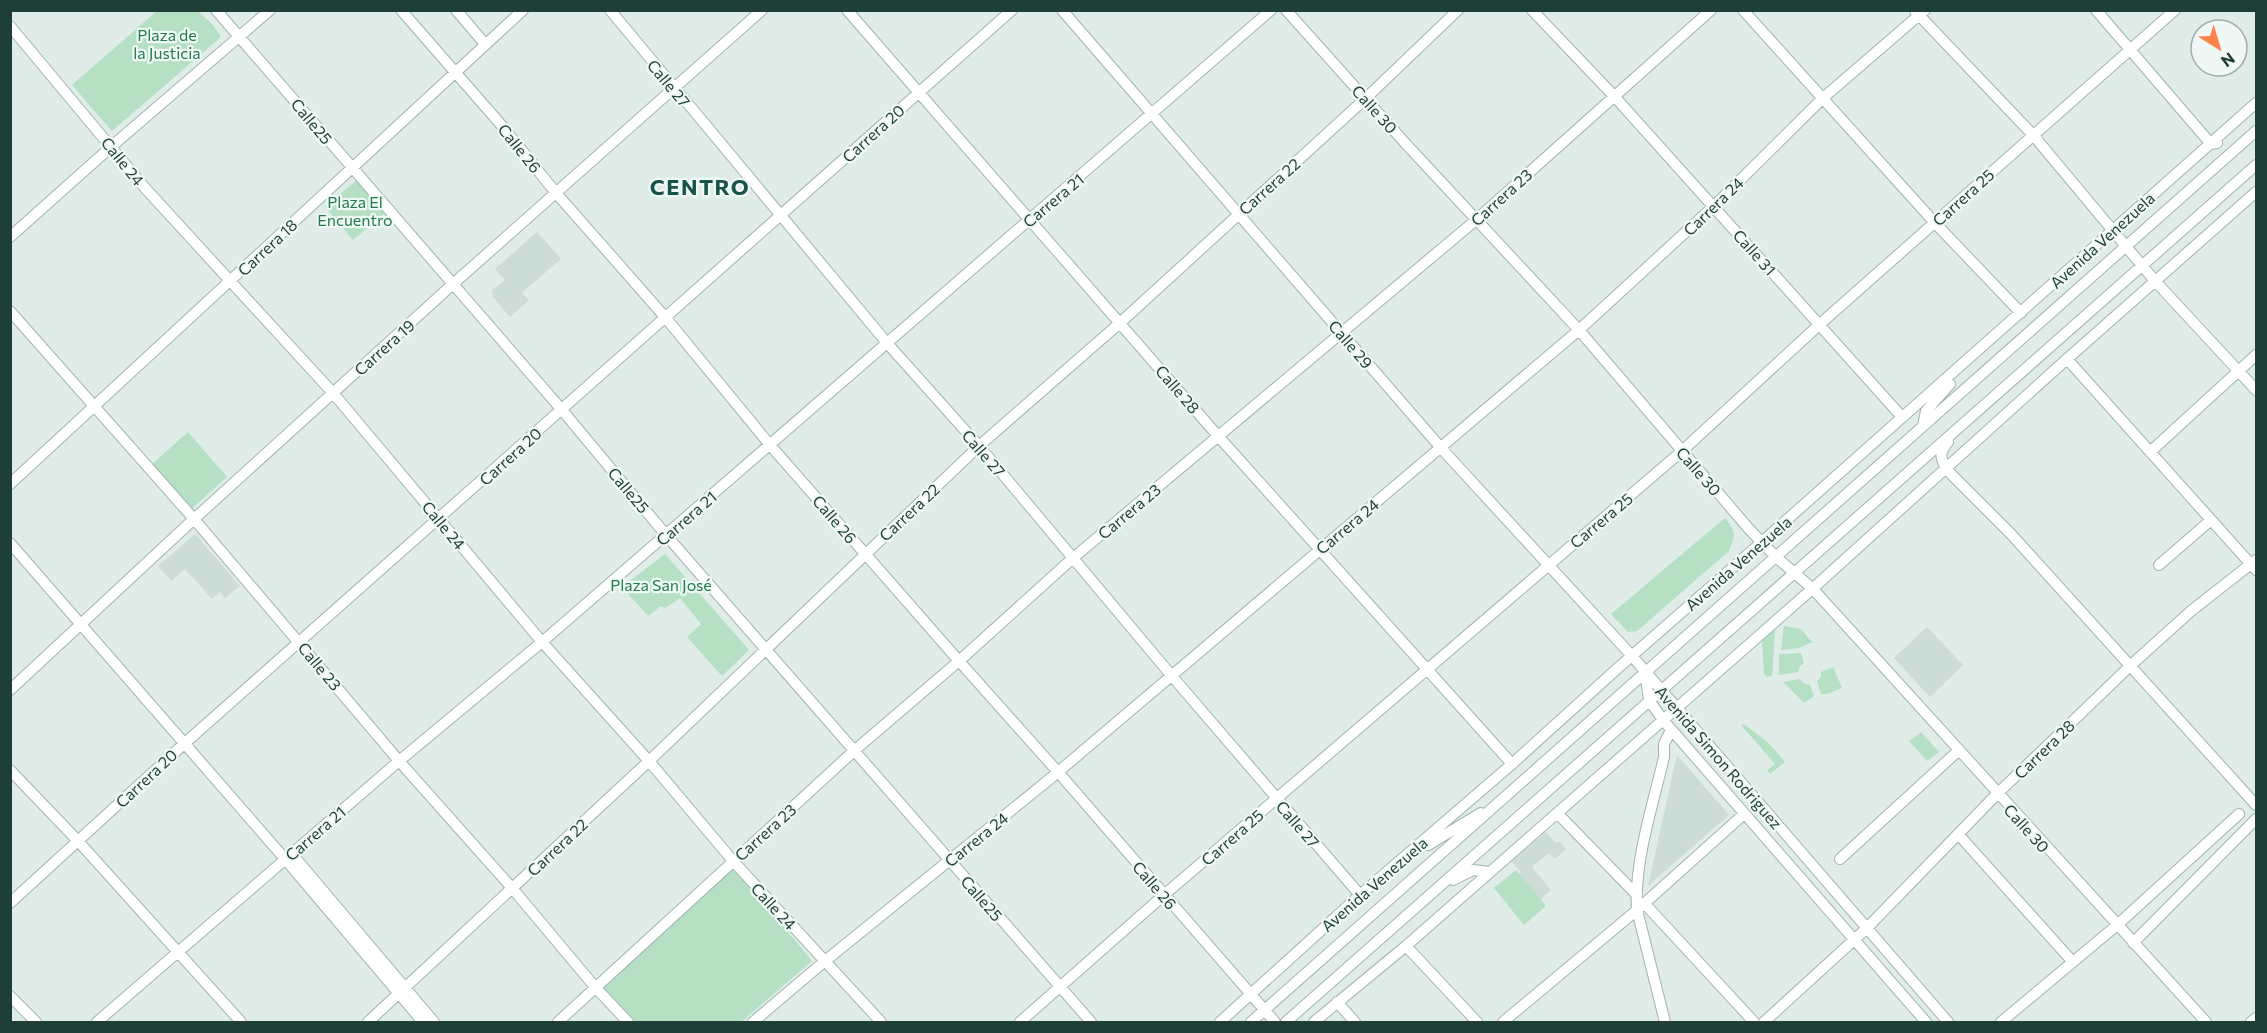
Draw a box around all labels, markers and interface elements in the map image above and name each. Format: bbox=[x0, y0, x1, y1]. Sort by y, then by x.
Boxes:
north arrow bbox=[2189, 18, 2249, 78]
park label: Plaza de la Justicia bbox=[133, 25, 201, 62]
text: N bbox=[2218, 49, 2239, 72]
street label: Calle 27 bbox=[644, 55, 694, 111]
street label: Calle 30 bbox=[1348, 81, 1402, 137]
street label: Calle25 bbox=[287, 94, 337, 148]
street label: Carrera 20 bbox=[838, 100, 908, 166]
street label: Calle 26 bbox=[495, 120, 545, 176]
street label: Calle 24 bbox=[98, 133, 149, 189]
street label: Carrera 22 bbox=[1235, 154, 1304, 218]
street label: Carrera 23 bbox=[1466, 165, 1536, 229]
street label: Carrera 25 bbox=[1928, 165, 1998, 229]
street label: Carrera 21 bbox=[1019, 169, 1087, 231]
street label: Carrera 24 bbox=[1679, 172, 1747, 239]
district label: CENTRO bbox=[650, 173, 750, 200]
street label: Avenida Venezuela bbox=[2046, 188, 2158, 292]
park label: Plaza El Encuentro bbox=[317, 192, 393, 229]
street label: Carrera 18 bbox=[233, 215, 301, 279]
street label: Calle 31 bbox=[1730, 225, 1780, 279]
street label: Carrera 19 bbox=[350, 315, 418, 379]
street label: Calle 29 bbox=[1325, 316, 1377, 372]
street label: Calle 28 bbox=[1152, 361, 1204, 417]
street label: Carrera 20 bbox=[475, 423, 545, 489]
street label: Calle 27 bbox=[958, 426, 1010, 480]
street label: Calle 30 bbox=[1673, 443, 1725, 499]
street label: Calle25 bbox=[604, 463, 654, 517]
street label: Carrera 22 bbox=[875, 479, 943, 545]
street label: Carrera 23 bbox=[1094, 479, 1164, 543]
street label: Carrera 21 bbox=[652, 487, 720, 549]
street label: Carrera 25 bbox=[1566, 488, 1636, 552]
street label: Calle 26 bbox=[809, 491, 861, 547]
street label: Carrera 24 bbox=[1312, 494, 1383, 558]
street label: Calle 24 bbox=[418, 497, 470, 553]
street label: Avenida Venezuela bbox=[1681, 512, 1795, 614]
park label: Plaza San José bbox=[610, 575, 712, 594]
street label: Calle 23 bbox=[294, 638, 346, 694]
street label: Avenida Simon Rodriguez bbox=[1652, 682, 1786, 833]
street label: Carrera 28 bbox=[2010, 716, 2078, 782]
street label: Carrera 20 bbox=[111, 745, 181, 811]
street label: Calle 27 bbox=[1272, 797, 1324, 851]
street label: Carrera 23 bbox=[730, 800, 800, 864]
street label: Calle 30 bbox=[2000, 800, 2054, 856]
street label: Carrera 21 bbox=[281, 802, 349, 864]
street label: Carrera 25 bbox=[1197, 805, 1267, 869]
street label: Carrera 24 bbox=[940, 807, 1012, 870]
street label: Carrera 22 bbox=[523, 814, 591, 880]
street label: Avenida Venezuela bbox=[1317, 833, 1431, 935]
street label: Calle 26 bbox=[1129, 857, 1181, 913]
street label: Calle25 bbox=[957, 871, 1007, 925]
street label: Calle 24 bbox=[748, 879, 801, 934]

